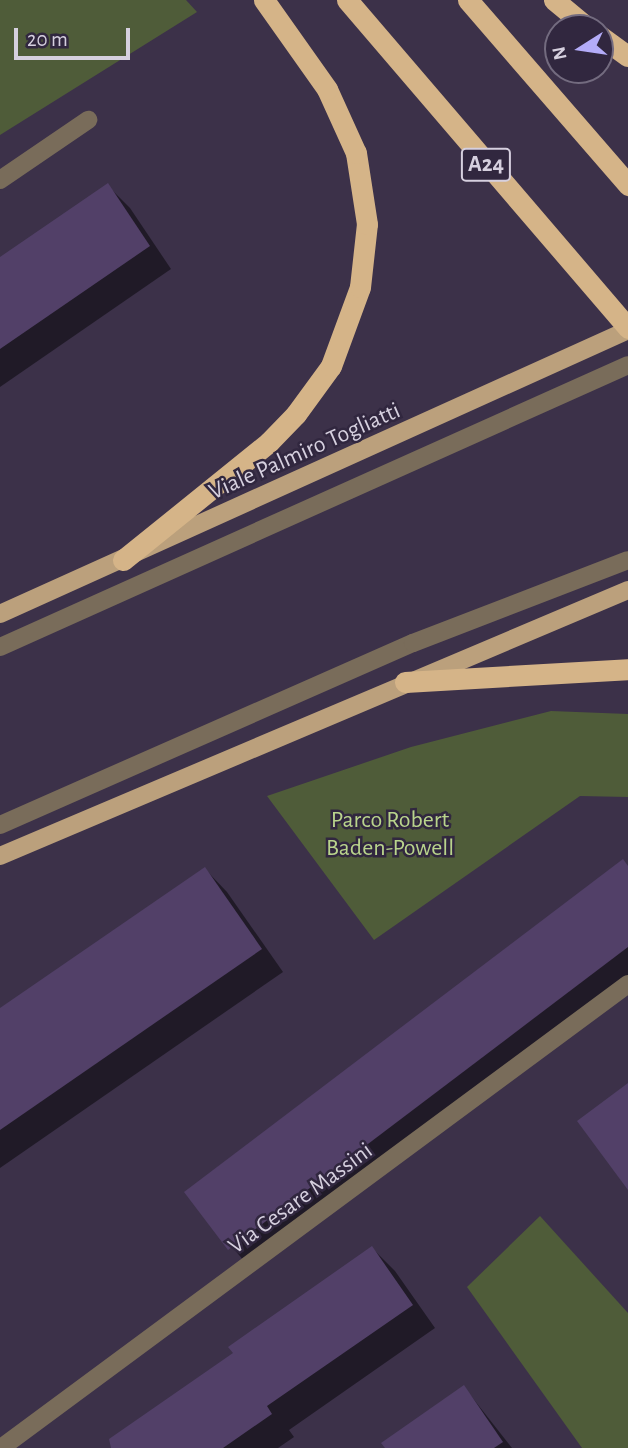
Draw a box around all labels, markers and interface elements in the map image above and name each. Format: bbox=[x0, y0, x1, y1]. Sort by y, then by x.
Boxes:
scale bar bbox=[18, 14, 133, 58]
north arrow bbox=[544, 14, 614, 84]
text: 20 m bbox=[27, 29, 68, 50]
text: N bbox=[549, 45, 571, 61]
road number: A24 bbox=[460, 146, 512, 184]
street label: Viale Palmiro Togliatti bbox=[205, 397, 405, 507]
park label: Parco Robert Baden-Powell bbox=[326, 807, 454, 863]
street label: Via Cesare Massini bbox=[223, 1137, 379, 1261]

